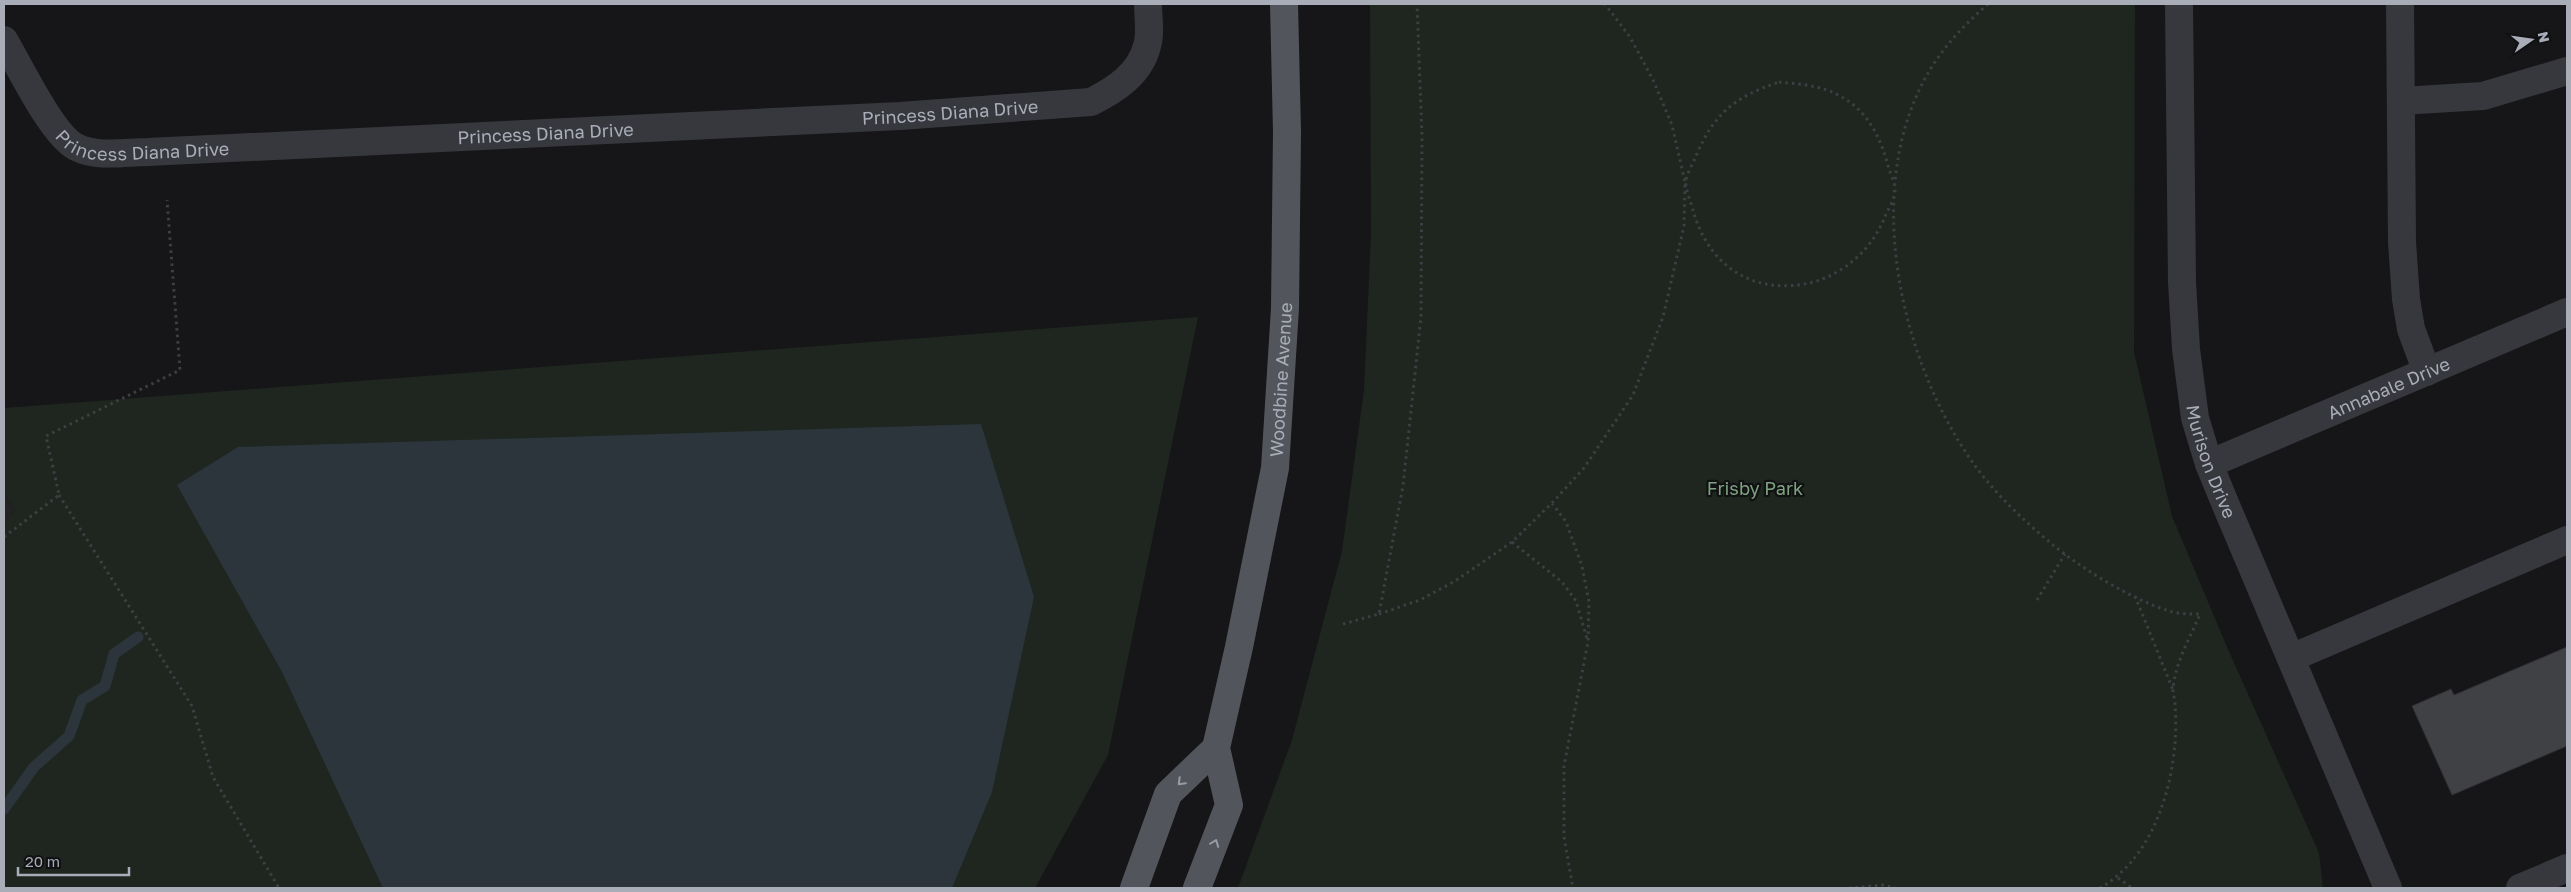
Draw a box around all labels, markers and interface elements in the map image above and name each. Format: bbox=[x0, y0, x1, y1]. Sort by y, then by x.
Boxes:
north arrow bbox=[2506, 15, 2556, 65]
text: N bbox=[2535, 30, 2554, 44]
street label: Princess Diana Drive bbox=[861, 95, 1039, 129]
street label: Princess Diana Drive bbox=[457, 118, 634, 148]
street label: Princess Diana Drive bbox=[51, 125, 230, 165]
street label: Woodbine Avenue bbox=[1265, 302, 1296, 458]
street label: Annabale Drive bbox=[2324, 352, 2453, 423]
street label: Murison Drive bbox=[2182, 404, 2241, 522]
park label: Frisby Park bbox=[1707, 477, 1803, 499]
one-way arrow bbox=[1178, 776, 1187, 785]
one-way arrow bbox=[1209, 839, 1219, 848]
scale bar bbox=[18, 844, 129, 876]
text: 20 m bbox=[25, 852, 60, 870]

